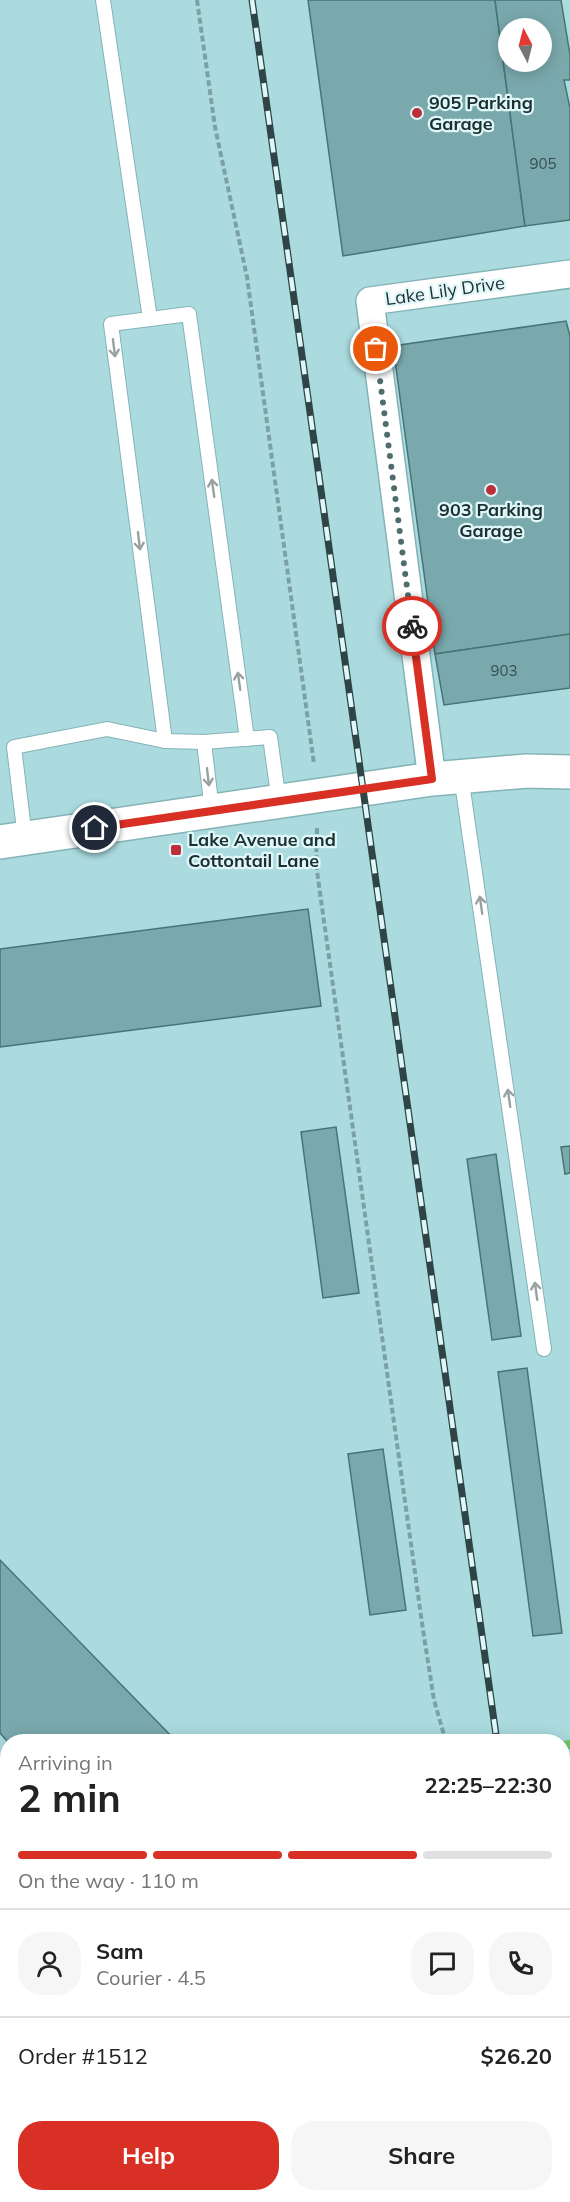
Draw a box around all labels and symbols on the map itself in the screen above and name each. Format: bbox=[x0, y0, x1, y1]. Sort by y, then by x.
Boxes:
north arrow bbox=[498, 18, 552, 72]
place label: 905 Parking Garage bbox=[429, 91, 533, 135]
marker: 905 Parking Garage bbox=[410, 106, 424, 120]
house number: 905 bbox=[529, 154, 557, 173]
street label: Lake Lily Drive bbox=[384, 271, 506, 310]
pin bbox=[350, 323, 401, 374]
one-way arrow bbox=[109, 338, 120, 357]
one-way arrow bbox=[207, 479, 218, 499]
marker: 903 Parking Garage bbox=[484, 483, 498, 497]
place label: 903 Parking Garage bbox=[439, 498, 543, 542]
one-way arrow bbox=[134, 531, 145, 551]
courier bbox=[382, 596, 442, 656]
house number: 903 bbox=[490, 661, 518, 680]
one-way arrow bbox=[233, 672, 244, 692]
one-way arrow bbox=[203, 766, 214, 786]
pin bbox=[69, 802, 120, 853]
place label: Lake Avenue and Cottontail Lane bbox=[188, 828, 336, 872]
marker: Lake Avenue and Cottontail Lane bbox=[169, 843, 183, 857]
one-way arrow bbox=[475, 896, 486, 916]
one-way arrow bbox=[503, 1089, 514, 1109]
one-way arrow bbox=[530, 1282, 541, 1302]

